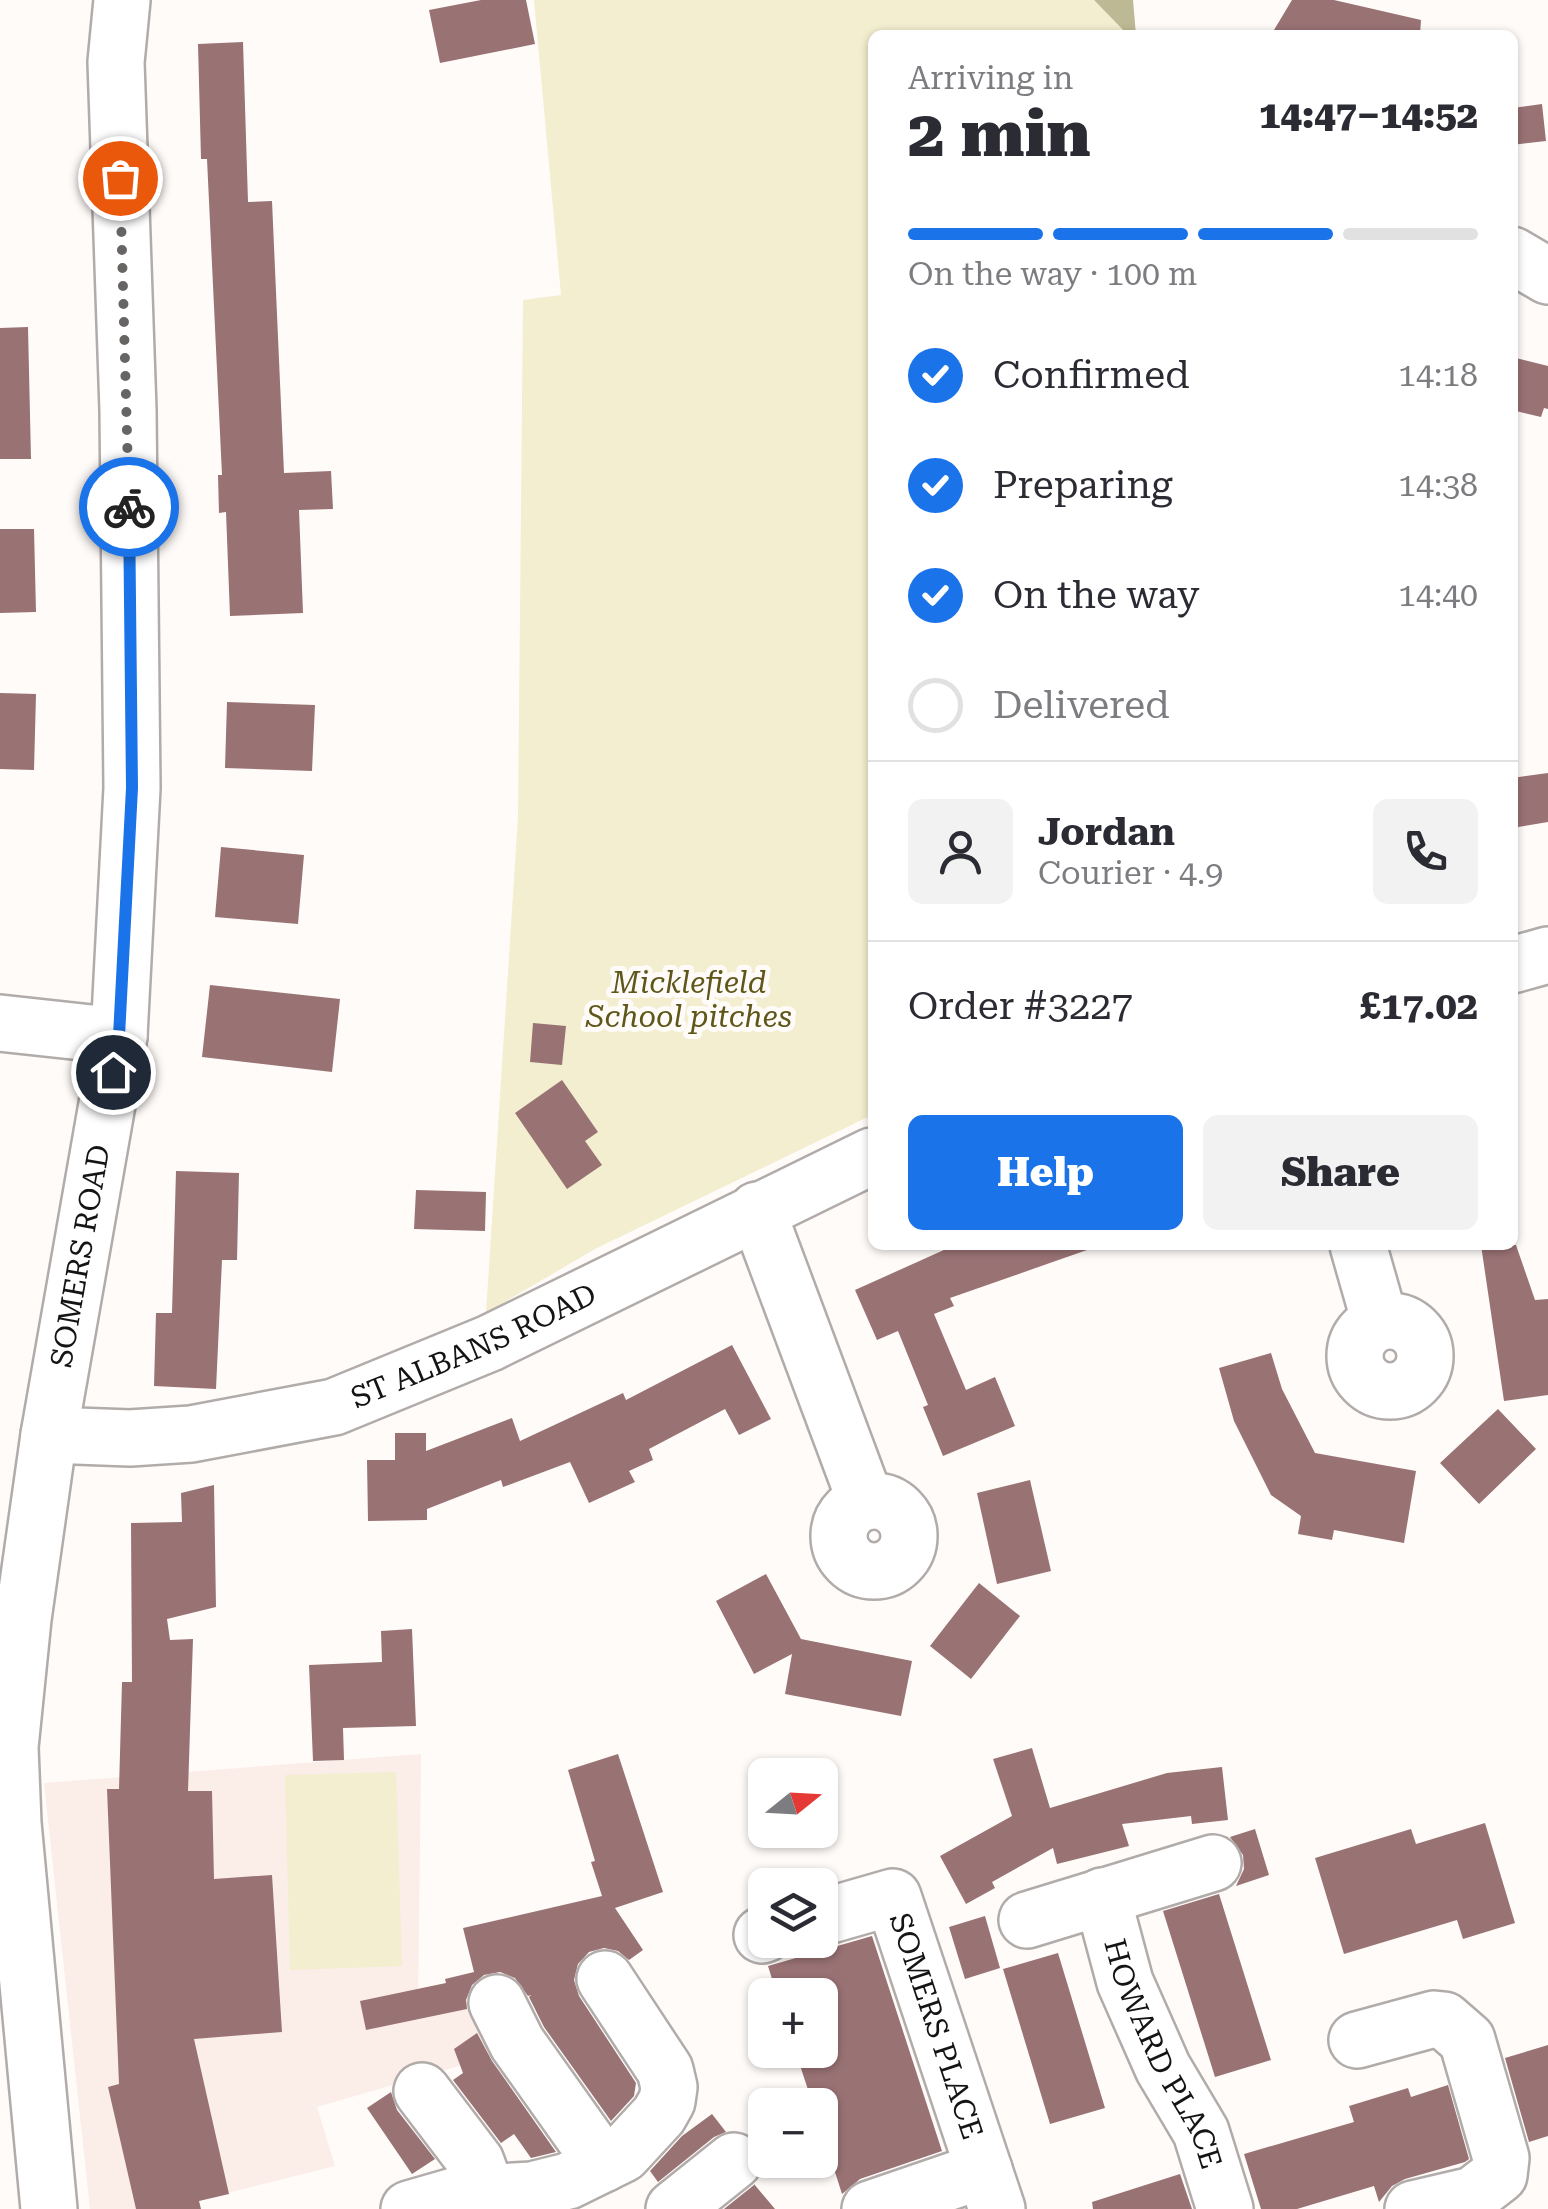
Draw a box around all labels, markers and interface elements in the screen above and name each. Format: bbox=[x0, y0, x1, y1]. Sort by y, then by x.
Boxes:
text: Arriving in bbox=[908, 59, 1073, 97]
text: 14:47–14:52 bbox=[1259, 93, 1478, 137]
text: 2 min bbox=[908, 96, 1091, 172]
pin bbox=[78, 136, 163, 221]
icon: bag bbox=[93, 151, 148, 206]
text: On the way · 100 m bbox=[908, 255, 1197, 293]
icon: check bbox=[908, 348, 963, 403]
text: Confirmed bbox=[993, 353, 1190, 397]
text: 14:18 bbox=[1398, 356, 1478, 394]
courier bbox=[79, 457, 179, 557]
icon: check bbox=[908, 458, 963, 513]
text: Preparing bbox=[993, 463, 1173, 507]
text: 14:38 bbox=[1398, 466, 1478, 504]
icon: bike bbox=[102, 480, 157, 535]
icon: check bbox=[908, 568, 963, 623]
text: On the way bbox=[993, 573, 1199, 617]
text: 14:40 bbox=[1398, 576, 1478, 614]
text: Delivered bbox=[993, 683, 1170, 727]
button: person bbox=[908, 799, 1013, 904]
button: phone bbox=[1373, 799, 1478, 904]
text: Jordan bbox=[1038, 810, 1175, 854]
text: Courier · 4.9 bbox=[1038, 854, 1223, 892]
park label: Micklefield School pitches bbox=[585, 965, 792, 1034]
text: Order #3227 bbox=[908, 984, 1133, 1028]
text: £17.02 bbox=[1360, 984, 1478, 1028]
pin bbox=[71, 1030, 156, 1115]
icon: home bbox=[86, 1045, 141, 1100]
button: Help bbox=[908, 1115, 1183, 1230]
button: Share bbox=[1203, 1115, 1478, 1230]
street label: SOMERS ROAD bbox=[43, 1142, 117, 1370]
street label: ST ALBANS ROAD bbox=[346, 1276, 602, 1415]
north arrow bbox=[748, 1758, 838, 1848]
map controls bbox=[748, 1758, 838, 2178]
button: layers bbox=[748, 1868, 838, 1958]
street label: SOMERS PLACE bbox=[883, 1908, 990, 2143]
street label: HOWARD PLACE bbox=[1097, 1935, 1229, 2173]
button: + bbox=[748, 1978, 838, 2068]
button: − bbox=[748, 2088, 838, 2178]

